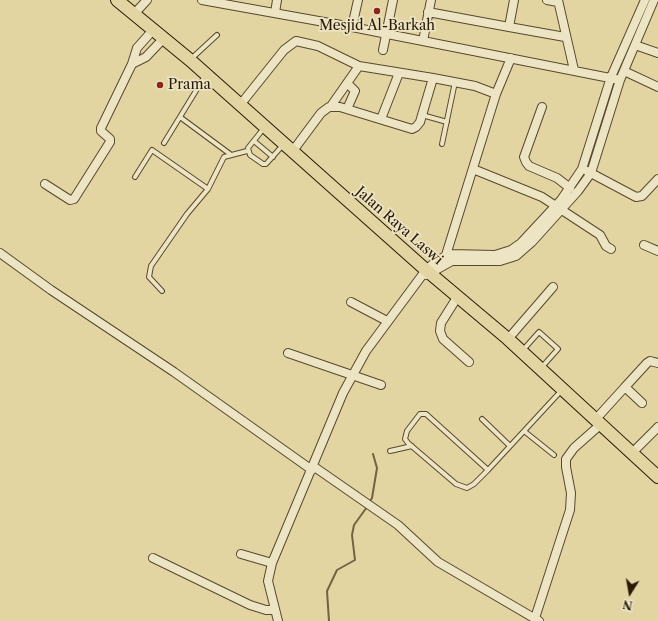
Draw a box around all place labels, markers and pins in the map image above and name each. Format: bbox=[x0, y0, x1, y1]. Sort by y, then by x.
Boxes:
marker: Mesjid Al-Barkah bbox=[372, 6, 382, 16]
place label: Mesjid Al-Barkah bbox=[319, 18, 435, 34]
place label: Prama bbox=[168, 77, 211, 93]
marker: Prama bbox=[155, 80, 165, 90]

